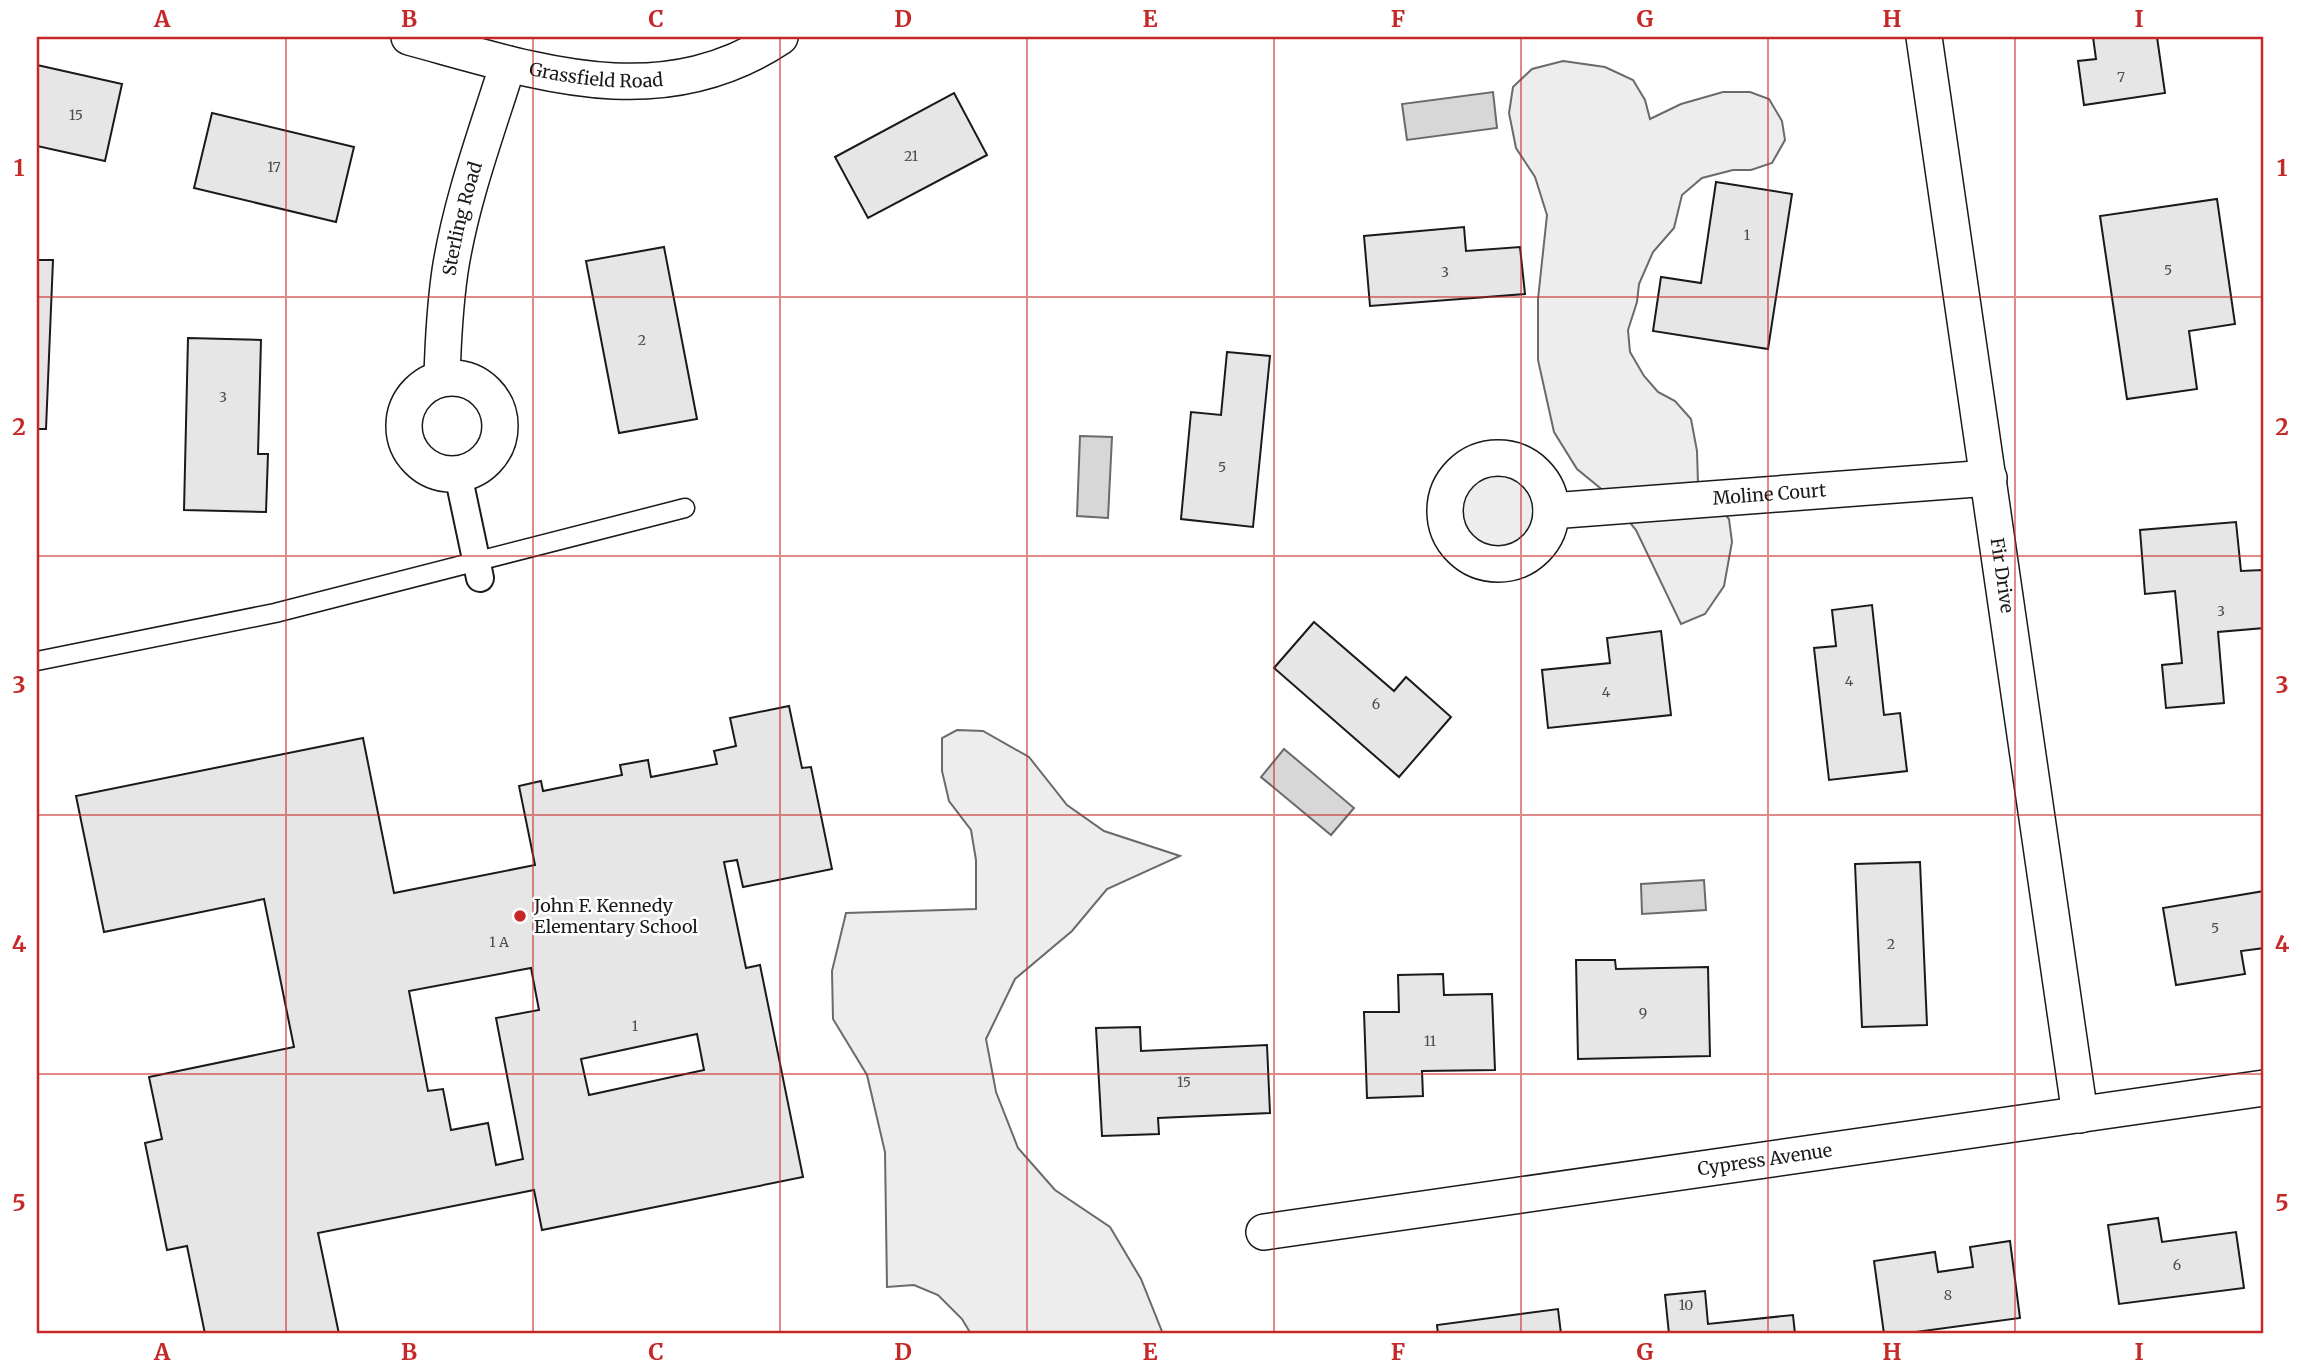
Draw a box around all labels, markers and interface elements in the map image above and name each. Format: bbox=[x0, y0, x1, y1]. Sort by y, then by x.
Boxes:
text: A bbox=[153, 4, 171, 33]
text: B bbox=[401, 4, 417, 33]
text: C bbox=[648, 4, 664, 33]
text: D bbox=[894, 4, 912, 33]
text: E bbox=[1142, 4, 1158, 33]
text: F bbox=[1391, 4, 1405, 33]
text: G bbox=[1637, 4, 1654, 33]
text: H bbox=[1883, 4, 1902, 33]
text: I bbox=[2134, 4, 2144, 33]
street label: Grassfield Road bbox=[527, 57, 664, 92]
house number: 7 bbox=[2117, 68, 2125, 86]
house number: 15 bbox=[69, 106, 83, 124]
house number: 21 bbox=[904, 147, 918, 165]
text: 1 bbox=[14, 153, 25, 182]
text: 1 bbox=[2277, 153, 2288, 182]
house number: 17 bbox=[267, 158, 281, 176]
street label: Sterling Road bbox=[437, 159, 487, 277]
house number: 1 bbox=[1744, 226, 1750, 244]
house number: 5 bbox=[2164, 261, 2172, 279]
house number: 3 bbox=[1441, 263, 1449, 281]
house number: 2 bbox=[638, 331, 646, 349]
house number: 3 bbox=[219, 388, 227, 406]
text: 2 bbox=[12, 412, 26, 441]
text: 2 bbox=[2275, 412, 2289, 441]
house number: 5 bbox=[1218, 458, 1226, 476]
street label: Moline Court bbox=[1712, 478, 1827, 510]
street label: Fir Drive bbox=[1986, 536, 2019, 614]
house number: 3 bbox=[2217, 602, 2225, 620]
text: 3 bbox=[12, 670, 26, 699]
text: 3 bbox=[2275, 670, 2289, 699]
house number: 4 bbox=[1845, 672, 1854, 690]
house number: 4 bbox=[1602, 683, 1611, 701]
house number: 6 bbox=[1372, 695, 1380, 713]
place label: John F. Kennedy Elementary School bbox=[533, 894, 698, 938]
marker: John F. Kennedy Elementary School bbox=[512, 908, 528, 924]
house number: 5 bbox=[2211, 919, 2219, 937]
text: 4 bbox=[12, 929, 27, 958]
text: 4 bbox=[2275, 929, 2290, 958]
house number: 1 A bbox=[489, 933, 509, 951]
house number: 2 bbox=[1887, 935, 1895, 953]
house number: 9 bbox=[1639, 1004, 1647, 1022]
house number: 1 bbox=[632, 1017, 638, 1035]
house number: 11 bbox=[1424, 1032, 1436, 1050]
house number: 15 bbox=[1177, 1073, 1191, 1091]
street label: Cypress Avenue bbox=[1696, 1138, 1833, 1180]
text: 5 bbox=[12, 1188, 26, 1217]
text: 5 bbox=[2275, 1188, 2289, 1217]
house number: 6 bbox=[2173, 1256, 2181, 1274]
house number: 8 bbox=[1944, 1286, 1952, 1304]
house number: 10 bbox=[1679, 1296, 1693, 1314]
text: A bbox=[153, 1337, 171, 1366]
text: B bbox=[401, 1337, 417, 1366]
text: C bbox=[648, 1337, 664, 1366]
text: D bbox=[894, 1337, 912, 1366]
text: E bbox=[1142, 1337, 1158, 1366]
text: F bbox=[1391, 1337, 1405, 1366]
text: G bbox=[1637, 1337, 1654, 1366]
text: H bbox=[1883, 1337, 1902, 1366]
text: I bbox=[2134, 1337, 2144, 1366]

